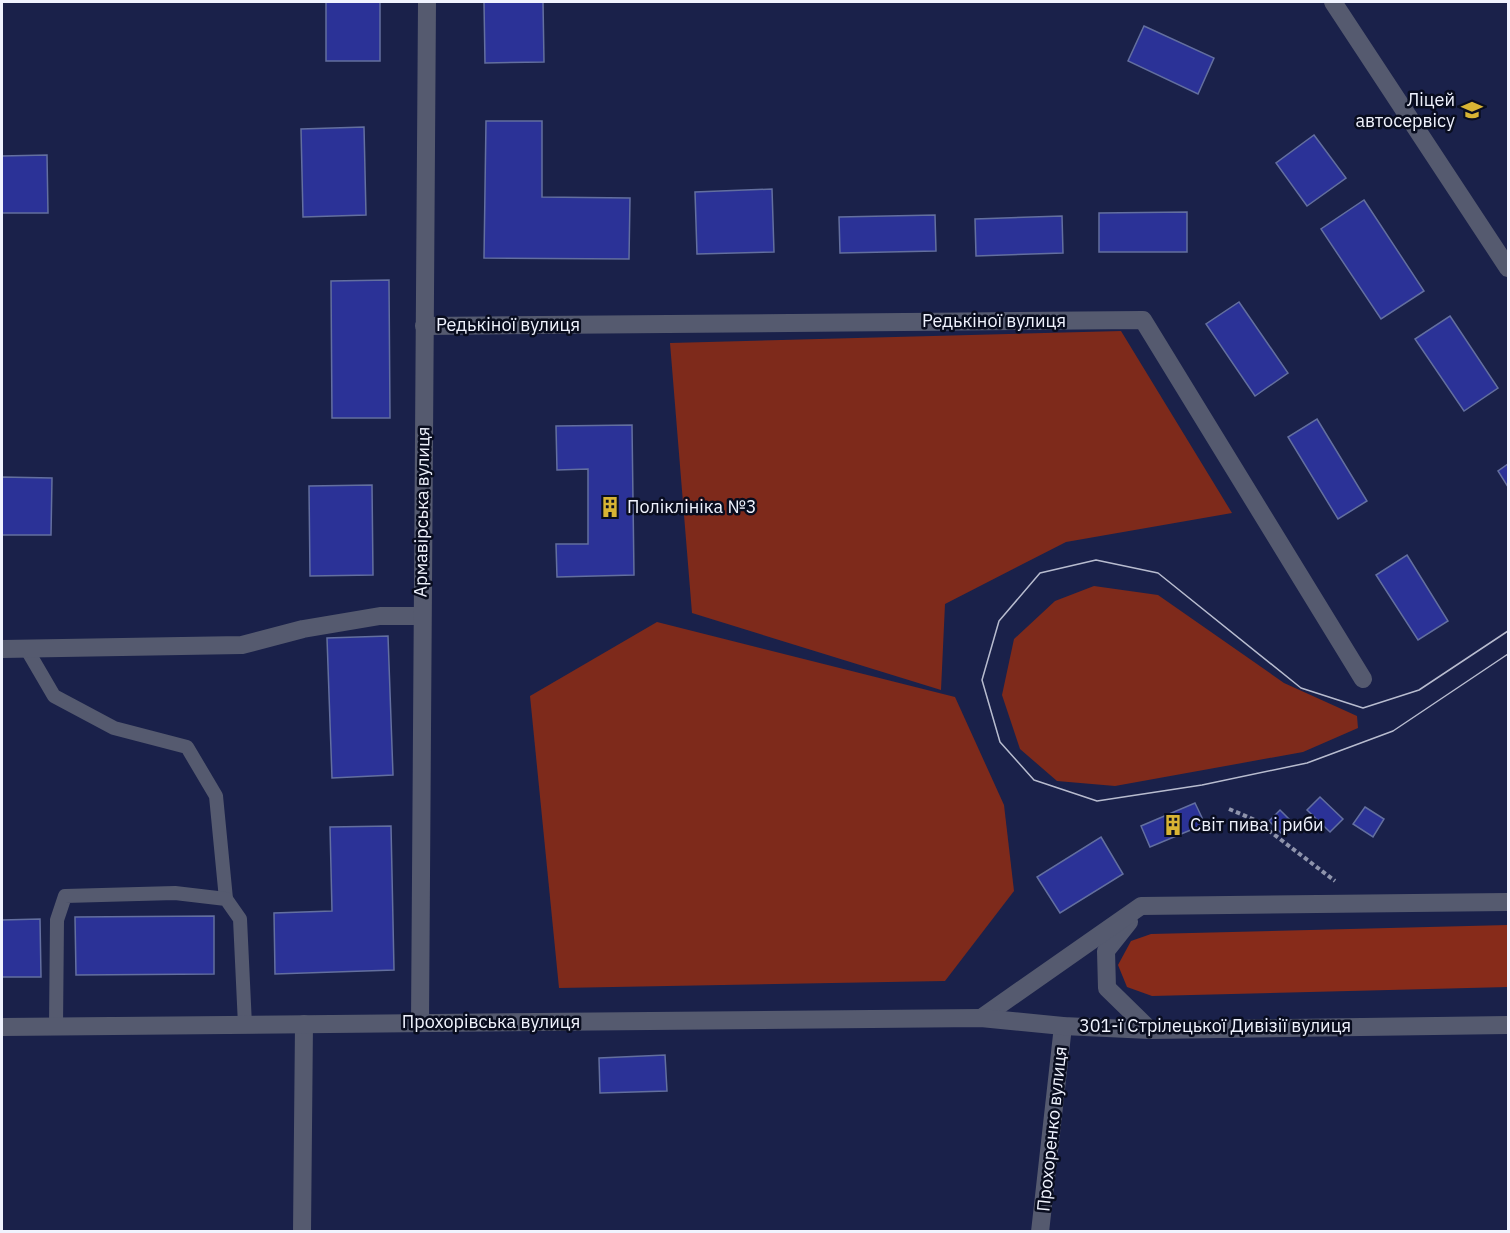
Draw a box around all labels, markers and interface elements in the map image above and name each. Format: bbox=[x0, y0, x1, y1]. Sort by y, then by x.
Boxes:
place label: Ліцей автосервісу bbox=[1355, 88, 1455, 132]
school or university icon: Ліцей автосервісу bbox=[1460, 98, 1484, 122]
street label: Редькіної вулиця bbox=[922, 309, 1066, 332]
street label: Редькіної вулиця bbox=[436, 313, 580, 336]
street label: Армавірська вулиця bbox=[409, 426, 434, 598]
building icon: Поліклініка №3 bbox=[598, 495, 622, 519]
place label: Поліклініка №3 bbox=[627, 495, 757, 518]
building icon: Світ пива і риби bbox=[1161, 813, 1185, 837]
place label: Світ пива і риби bbox=[1190, 813, 1324, 836]
street label: Прохорівська вулиця bbox=[402, 1010, 580, 1033]
street label: 301-ї Стрілецької Дивізії вулиця bbox=[1079, 1014, 1351, 1037]
street label: Прохоренко вулиця bbox=[1031, 1045, 1072, 1213]

